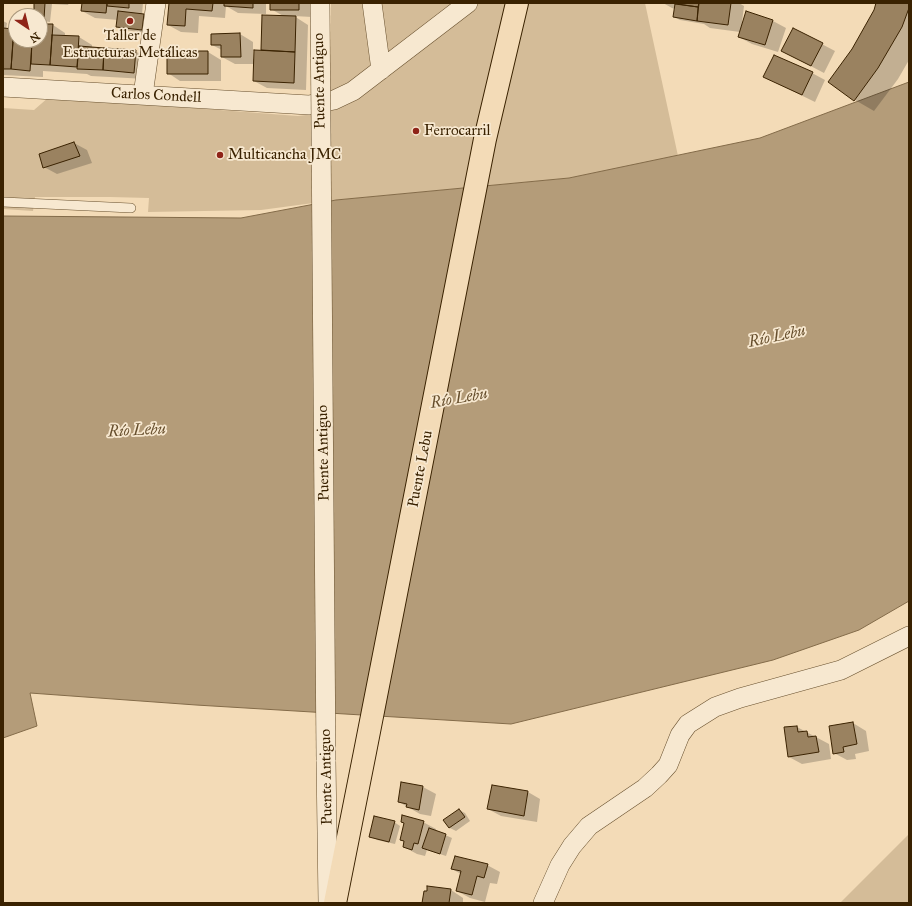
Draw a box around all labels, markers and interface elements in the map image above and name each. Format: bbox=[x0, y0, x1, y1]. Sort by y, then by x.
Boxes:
north arrow bbox=[8, 8, 48, 48]
marker: Taller de Estructuras Metálicas bbox=[125, 16, 135, 26]
place label: Taller de Estructuras Metálicas bbox=[63, 27, 197, 62]
text: N bbox=[27, 29, 42, 45]
street label: Puente Antiguo bbox=[310, 33, 330, 129]
street label: Carlos Condell bbox=[110, 85, 202, 107]
place label: Ferrocarril bbox=[424, 122, 491, 140]
marker: Ferrocarril bbox=[411, 126, 421, 136]
place label: Multicancha JMC bbox=[228, 146, 341, 164]
marker: Multicancha JMC bbox=[215, 150, 225, 160]
water label: Río Lebu bbox=[747, 322, 807, 352]
water label: Río Lebu bbox=[429, 385, 489, 413]
street label: Puente Antiguo bbox=[314, 405, 334, 501]
water label: Río Lebu bbox=[108, 420, 166, 442]
street label: Puente Lebu bbox=[405, 429, 437, 509]
street label: Puente Antiguo bbox=[317, 729, 337, 825]

